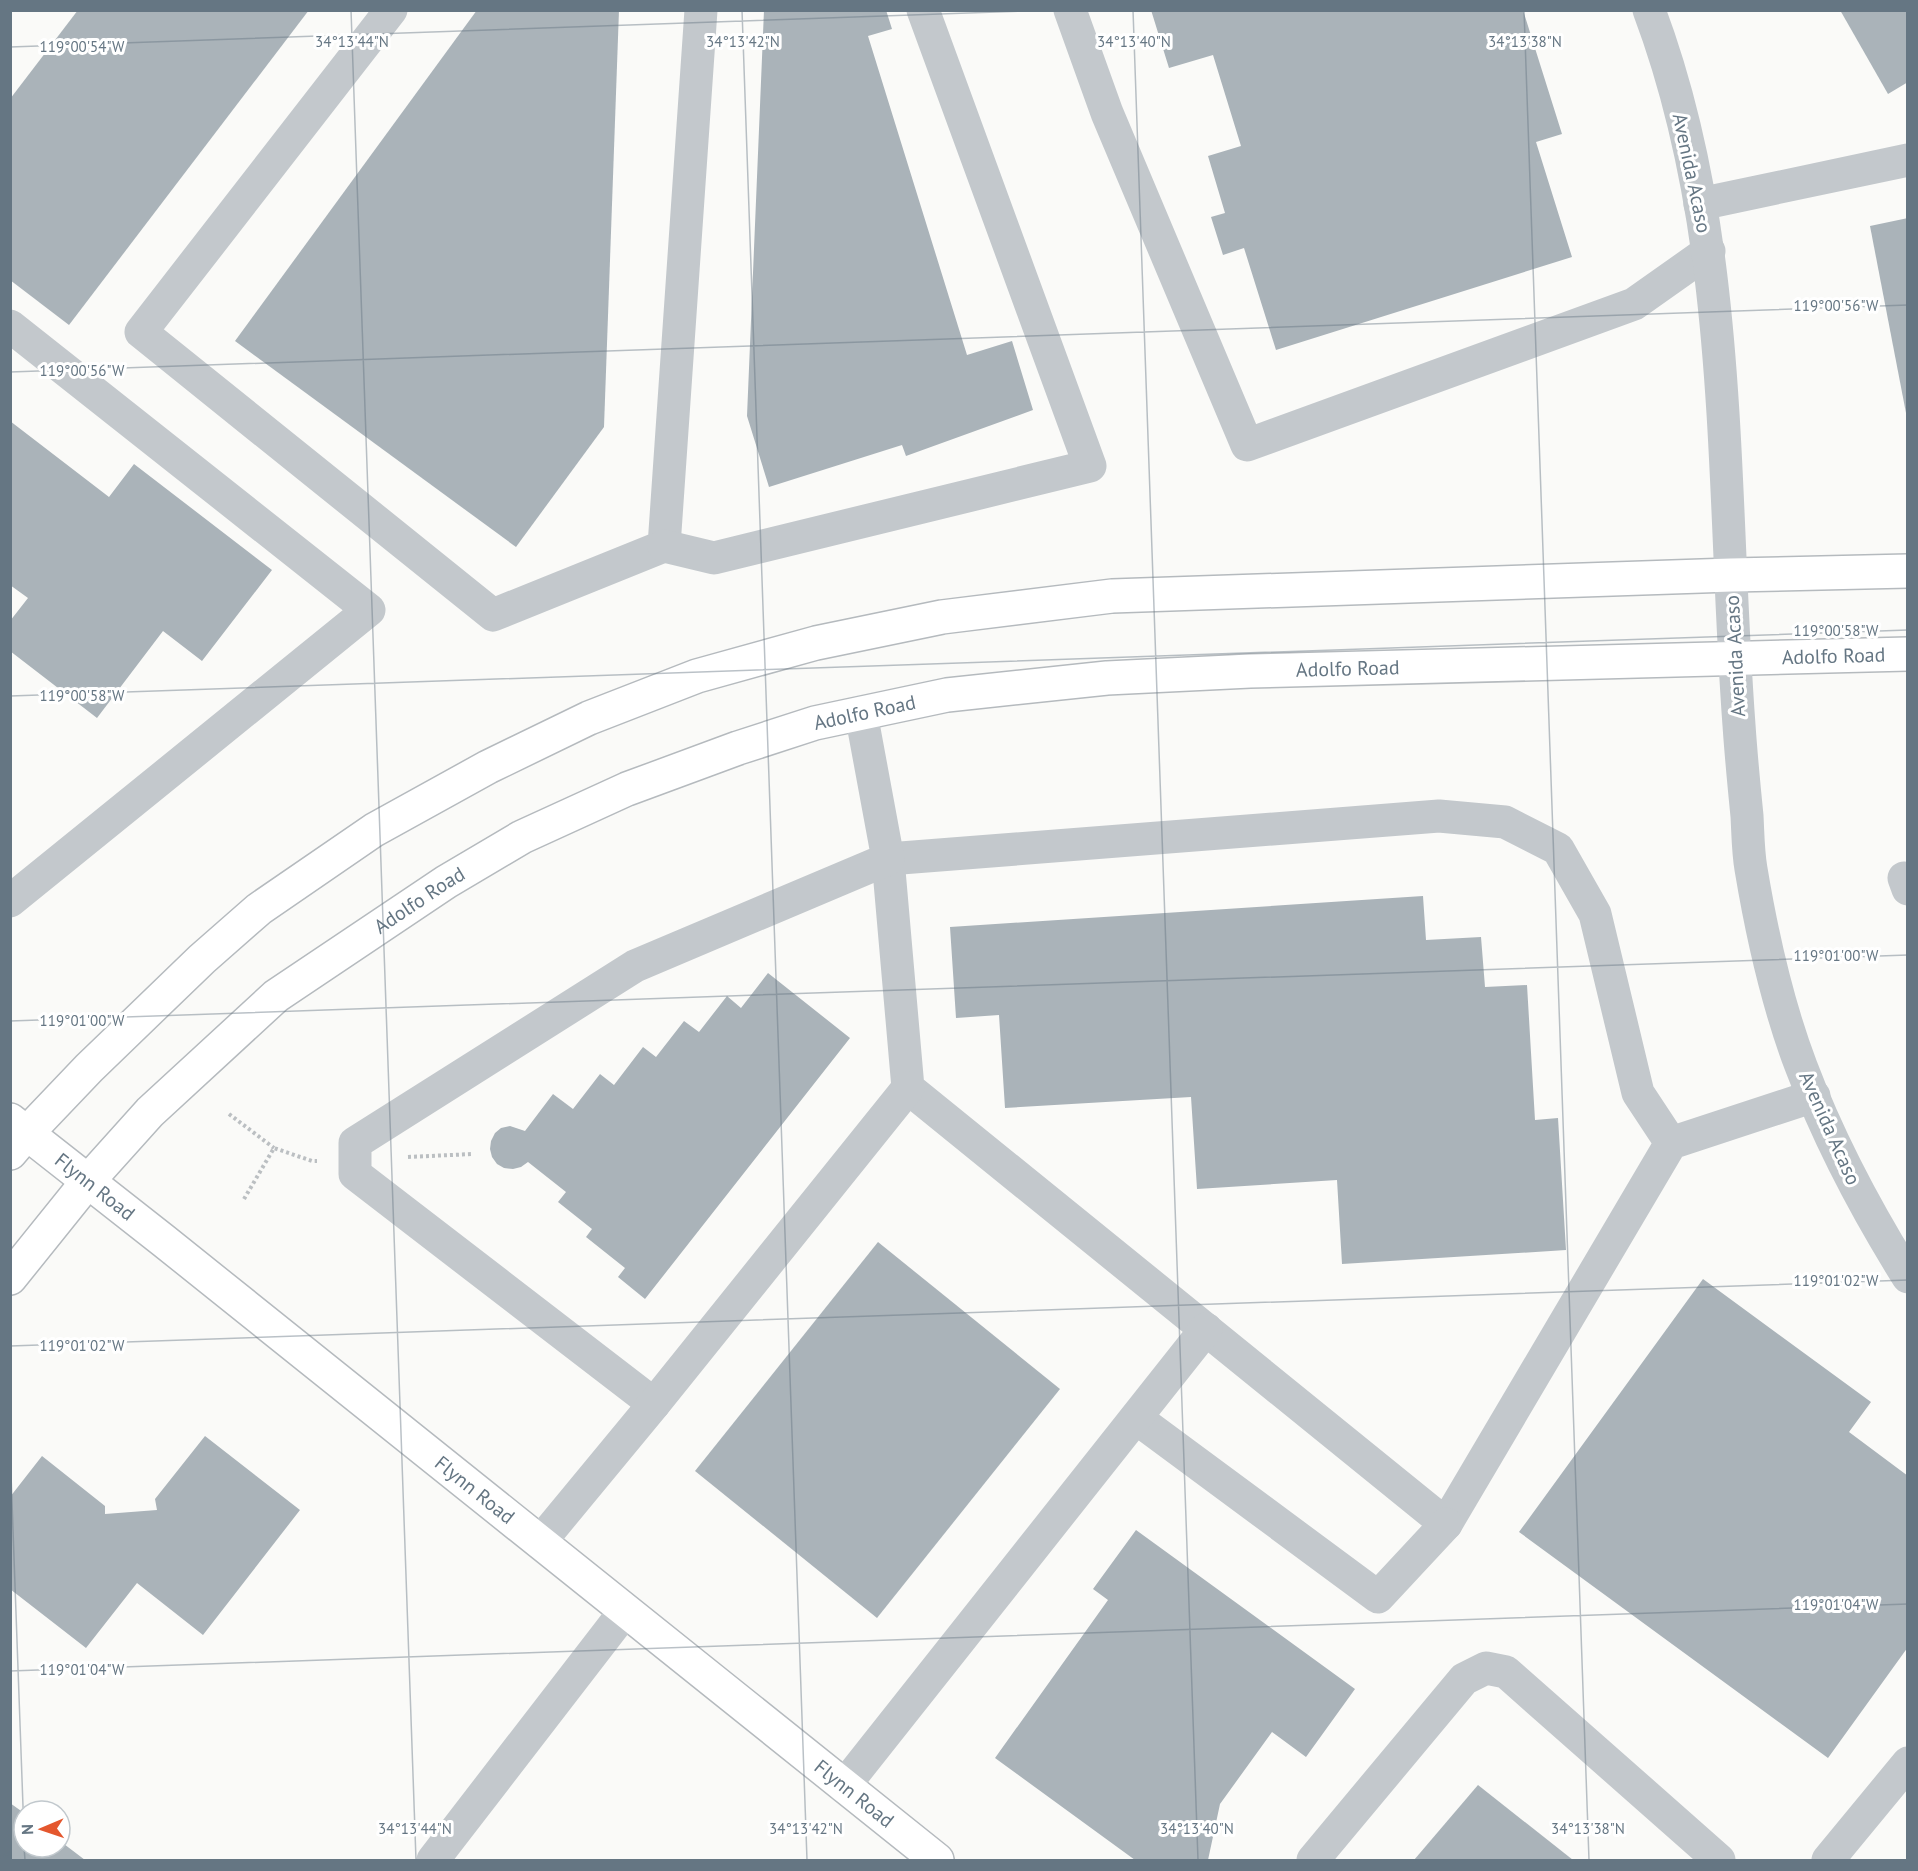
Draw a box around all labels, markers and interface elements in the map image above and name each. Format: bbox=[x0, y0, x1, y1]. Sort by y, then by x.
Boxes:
text: 34°13'44"N bbox=[315, 32, 389, 51]
text: 34°13'42"N bbox=[706, 32, 780, 51]
text: 34°13'40"N bbox=[1097, 32, 1171, 51]
text: 34°13'38"N bbox=[1488, 32, 1562, 51]
text: 119°00'54"W bbox=[40, 37, 125, 56]
street label: Avenida Acaso bbox=[1667, 111, 1717, 235]
text: 119°00'56"W bbox=[1794, 296, 1879, 315]
text: 119°00'56"W bbox=[40, 361, 125, 380]
street label: Avenida Acaso bbox=[1719, 595, 1751, 717]
text: 119°00'58"W bbox=[1794, 621, 1879, 640]
street label: Adolfo Road bbox=[1781, 642, 1886, 670]
street label: Adolfo Road bbox=[1296, 654, 1400, 683]
text: 119°00'58"W bbox=[40, 686, 125, 705]
street label: Adolfo Road bbox=[811, 689, 918, 736]
street label: Adolfo Road bbox=[369, 861, 470, 940]
text: 119°01'00"W bbox=[1794, 946, 1879, 965]
text: 119°01'00"W bbox=[40, 1011, 125, 1030]
street label: Avenida Acaso bbox=[1793, 1067, 1867, 1189]
street label: Flynn Road bbox=[49, 1147, 140, 1226]
text: 119°01'02"W bbox=[1794, 1271, 1879, 1290]
text: 119°01'02"W bbox=[40, 1336, 125, 1355]
street label: Flynn Road bbox=[430, 1450, 520, 1530]
text: 119°01'04"W bbox=[1794, 1595, 1879, 1614]
text: 119°01'04"W bbox=[40, 1660, 125, 1679]
street label: Flynn Road bbox=[809, 1754, 899, 1834]
north arrow bbox=[12, 1799, 72, 1859]
text: 34°13'44"N bbox=[378, 1819, 452, 1838]
text: 34°13'42"N bbox=[769, 1819, 843, 1838]
text: 34°13'40"N bbox=[1160, 1819, 1234, 1838]
text: 34°13'38"N bbox=[1551, 1819, 1625, 1838]
text: N bbox=[17, 1824, 37, 1835]

